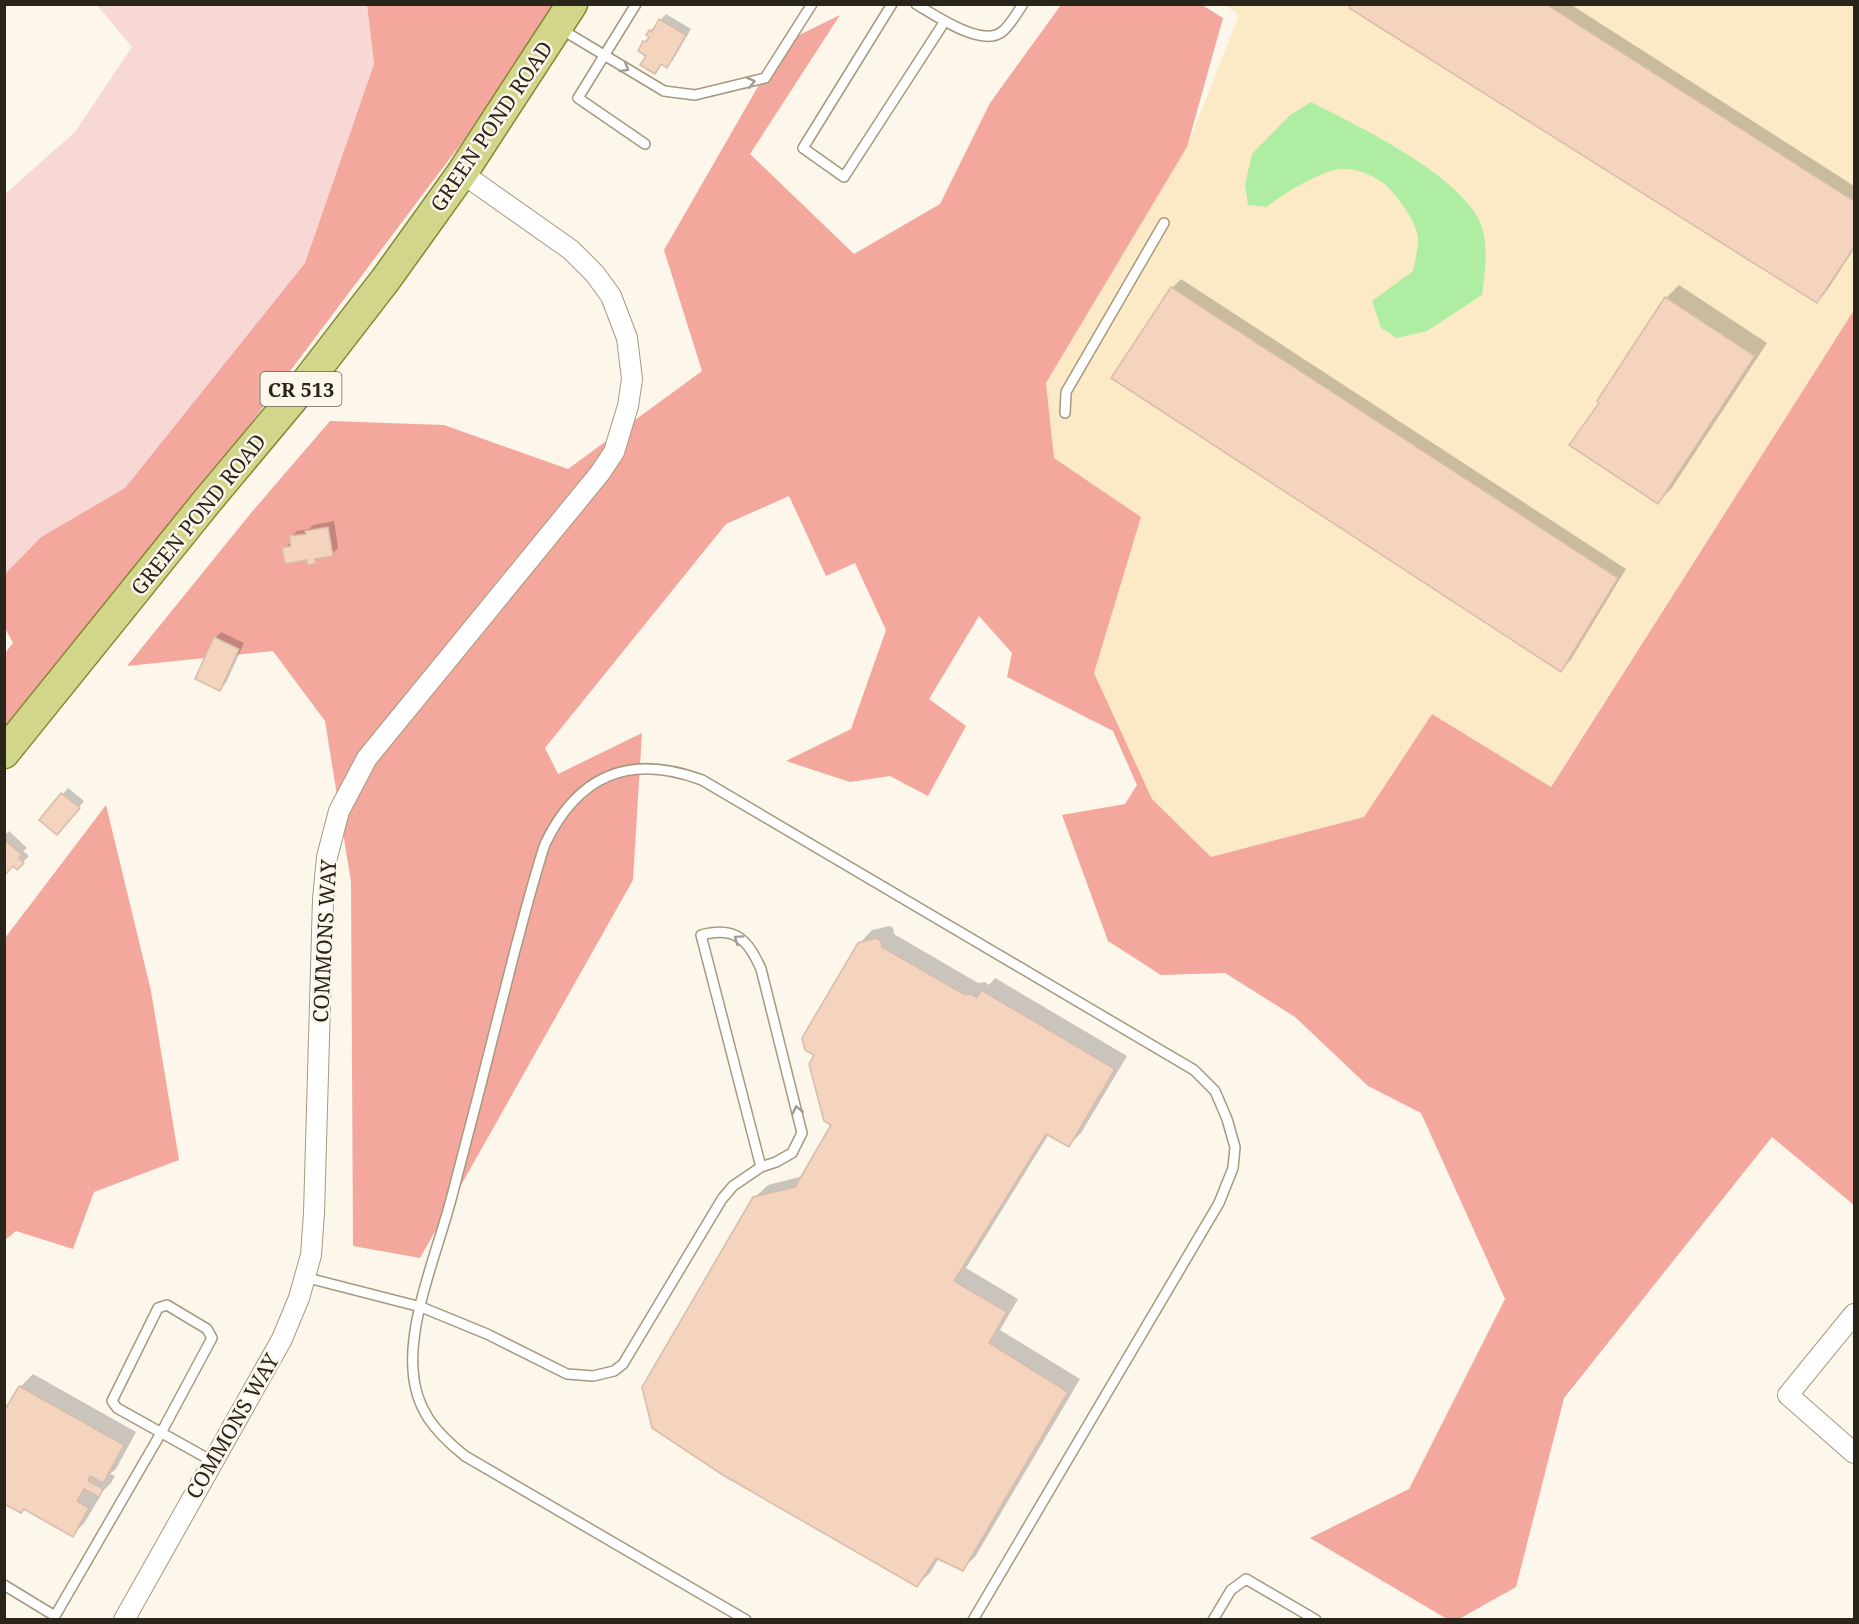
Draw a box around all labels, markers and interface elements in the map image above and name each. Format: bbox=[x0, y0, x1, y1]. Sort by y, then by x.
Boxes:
street label: GREEN POND ROAD bbox=[423, 35, 559, 217]
one-way arrow bbox=[619, 61, 629, 73]
one-way arrow bbox=[746, 76, 756, 89]
road number: CR 513 bbox=[260, 372, 342, 406]
street label: GREEN POND ROAD bbox=[124, 427, 272, 601]
street label: COMMONS WAY bbox=[306, 858, 342, 1023]
one-way arrow bbox=[733, 935, 744, 946]
one-way arrow bbox=[791, 1105, 804, 1115]
street label: COMMONS WAY bbox=[179, 1348, 285, 1504]

